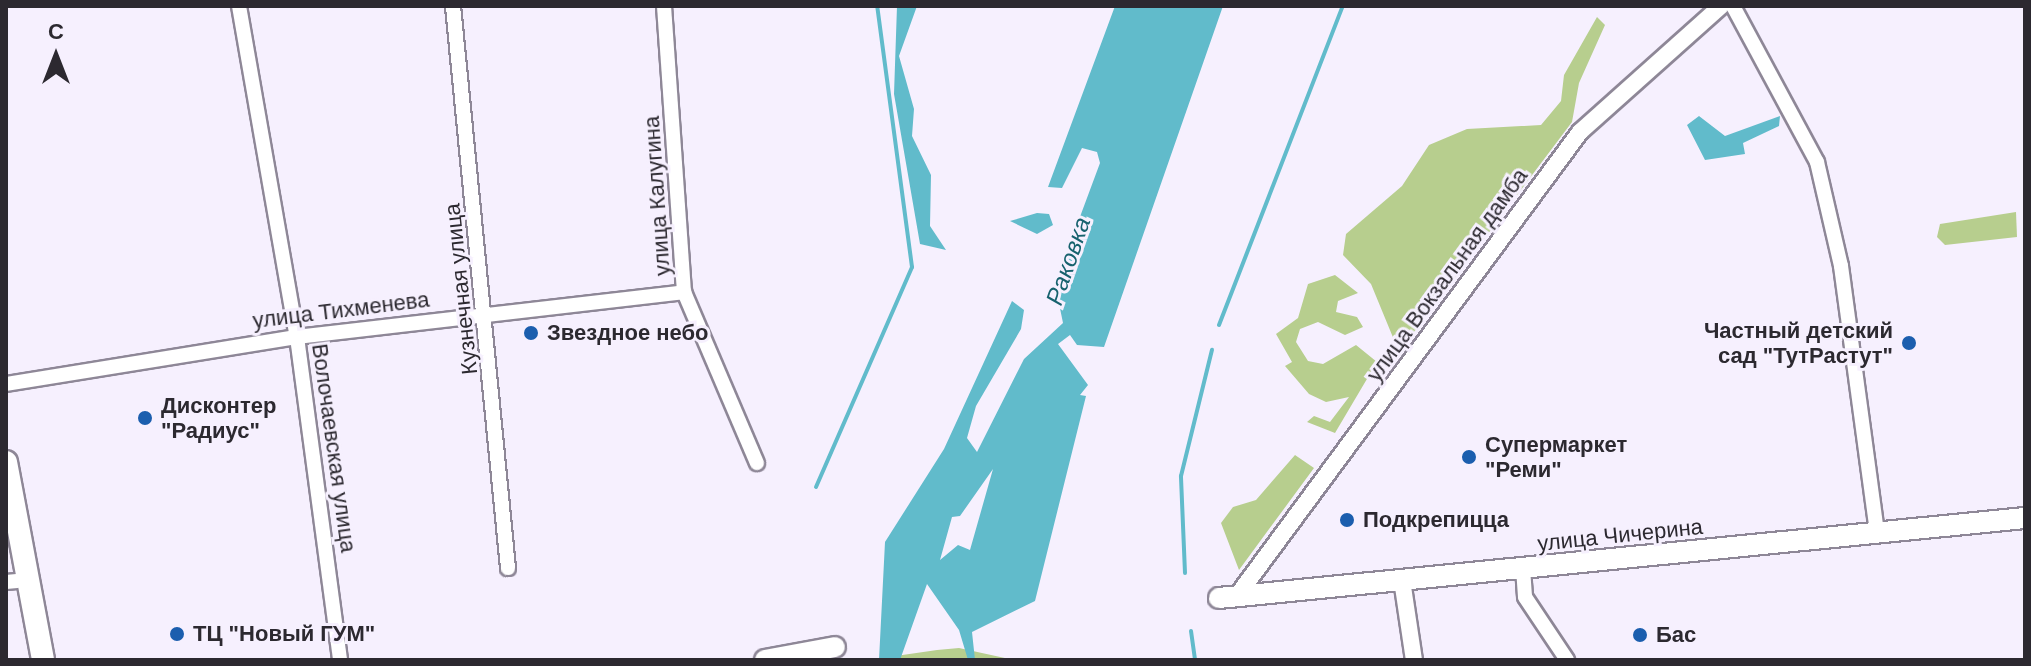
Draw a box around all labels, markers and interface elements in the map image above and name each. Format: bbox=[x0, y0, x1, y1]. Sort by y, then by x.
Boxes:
north arrow bbox=[16, 16, 96, 96]
text: С bbox=[48, 19, 64, 44]
street label: улица Калугина bbox=[638, 115, 676, 277]
street label: улица Вокзальная дамба bbox=[1361, 163, 1533, 387]
street label: Кузнечная улица bbox=[439, 202, 483, 376]
water label: Раковка bbox=[1040, 213, 1096, 309]
street label: улица Тихменева bbox=[251, 286, 431, 334]
place label: Частный детский сад "ТутРастут" bbox=[1704, 317, 1893, 368]
place label: Звездное небо bbox=[547, 320, 708, 346]
marker: Звездное небо bbox=[522, 324, 540, 342]
marker: Частный детский сад "ТутРастут" bbox=[1900, 334, 1918, 352]
street label: Волочаевская улица bbox=[306, 342, 362, 554]
place label: Дисконтер "Радиус" bbox=[161, 392, 276, 444]
marker: Дисконтер "Радиус" bbox=[136, 409, 154, 427]
place label: Супермаркет "Реми" bbox=[1485, 431, 1627, 482]
marker: Супермаркет "Реми" bbox=[1460, 448, 1478, 466]
place label: Подкрепицца bbox=[1363, 507, 1509, 533]
marker: Подкрепицца bbox=[1338, 511, 1356, 529]
street label: улица Чичерина bbox=[1536, 513, 1704, 557]
place label: ТЦ "Новый ГУМ" bbox=[193, 621, 375, 647]
place label: Бас bbox=[1656, 622, 1696, 648]
marker: ТЦ "Новый ГУМ" bbox=[168, 625, 186, 643]
marker: Бас bbox=[1631, 626, 1649, 644]

